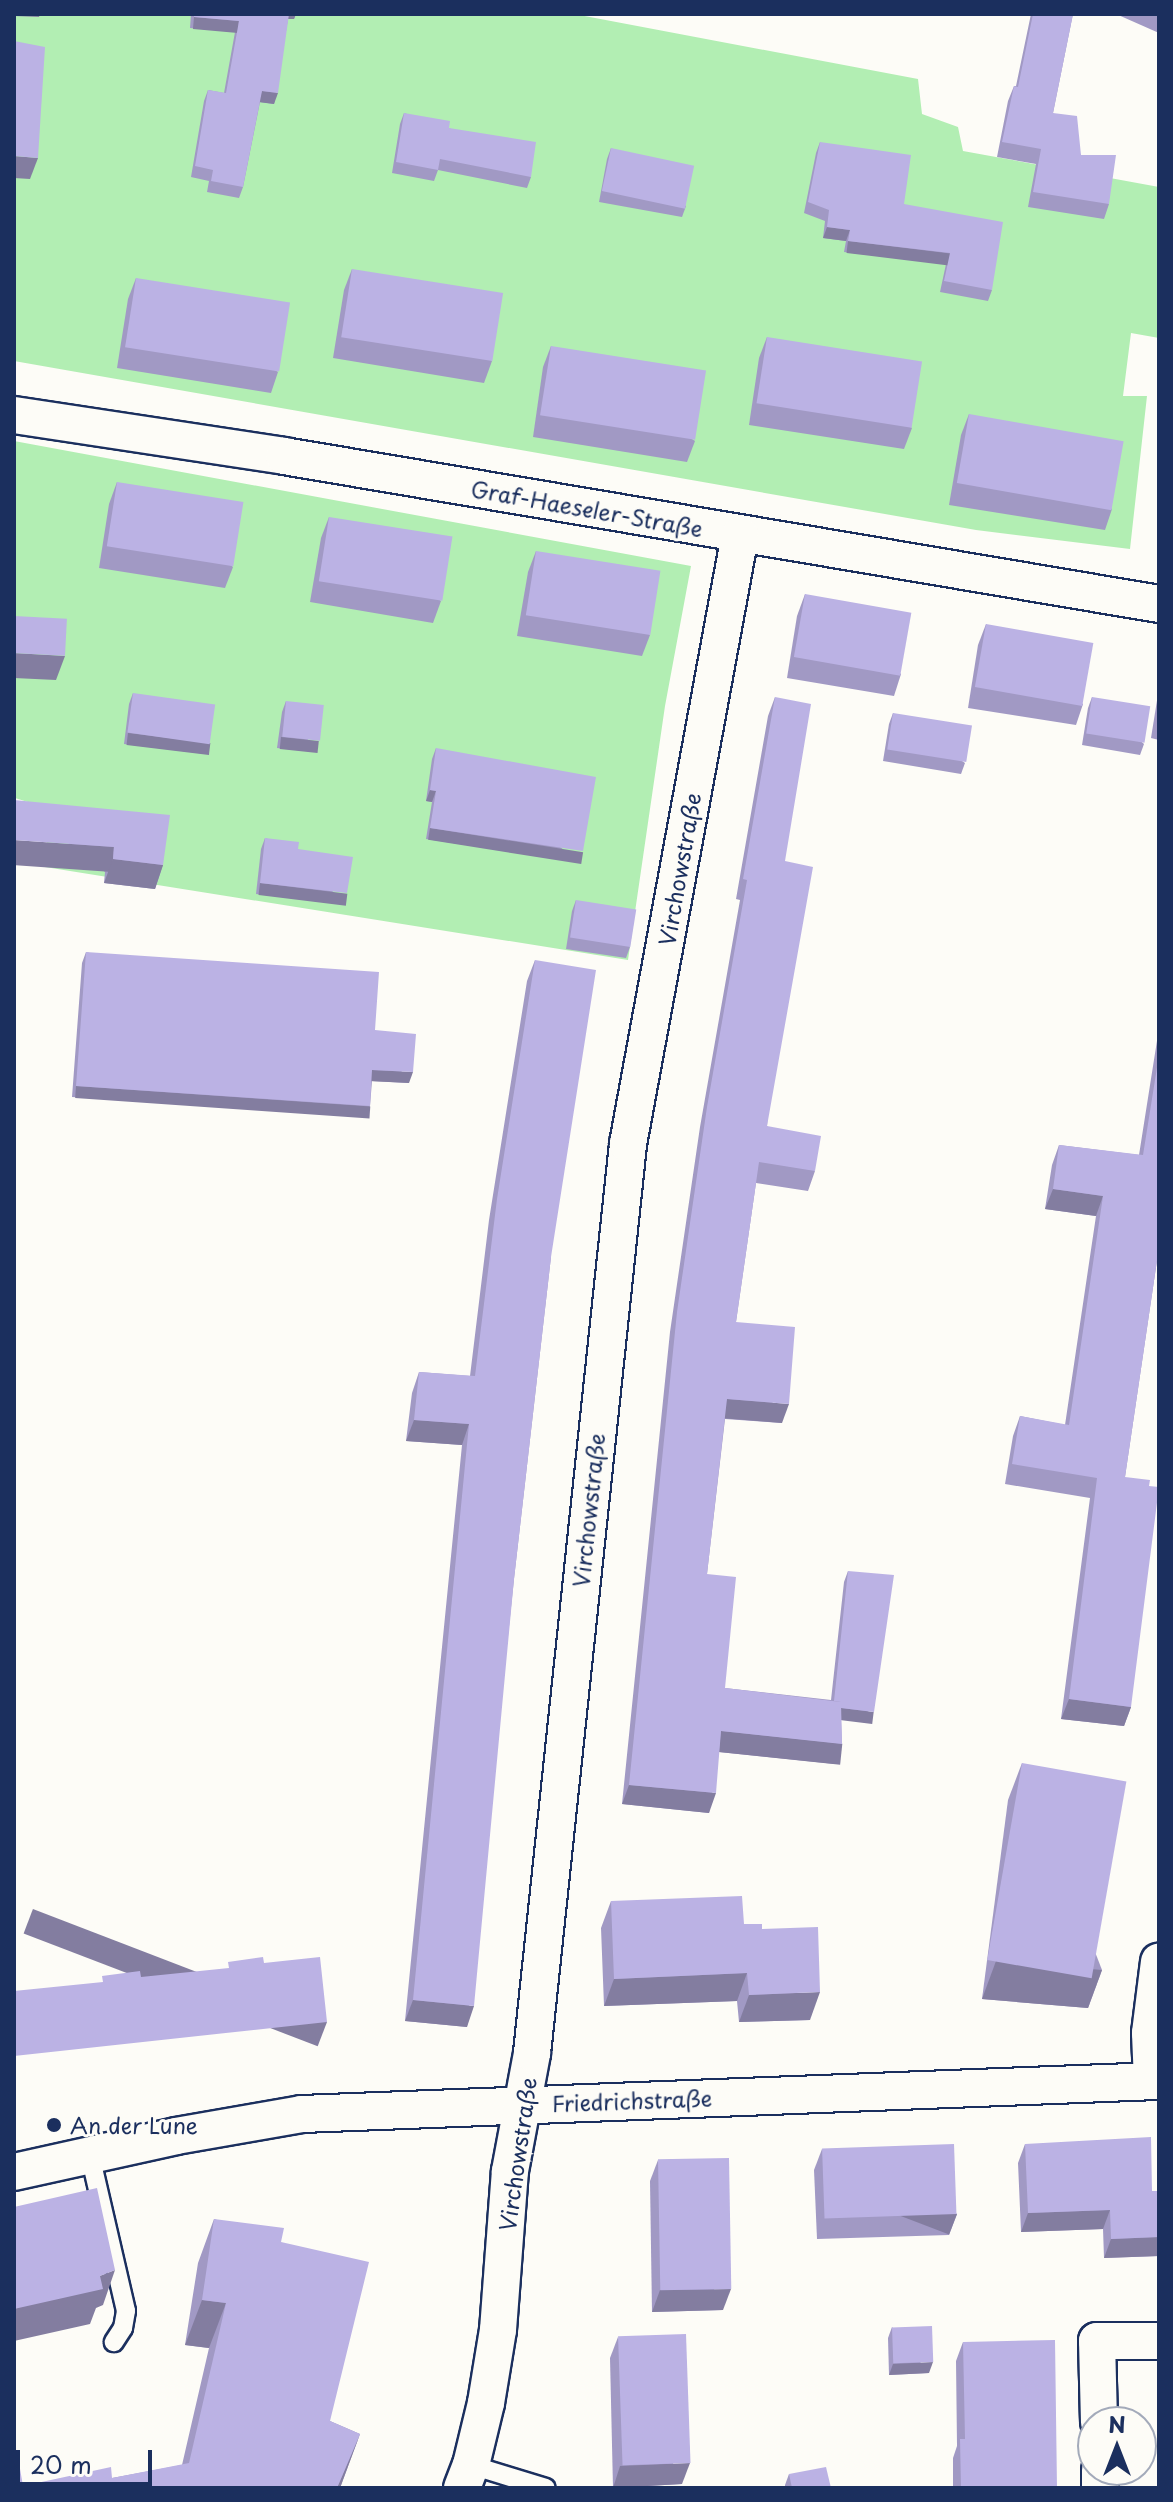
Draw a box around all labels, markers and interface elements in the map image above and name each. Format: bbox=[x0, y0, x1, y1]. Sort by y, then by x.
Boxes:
street label: Graf-Haeseler-Straße bbox=[469, 475, 705, 541]
street label: Virchowstraße bbox=[653, 791, 705, 947]
street label: Virchowstraße bbox=[567, 1432, 609, 1588]
street label: Virchowstraße bbox=[493, 2076, 541, 2232]
street label: Friedrichstraße bbox=[551, 2084, 713, 2116]
place label: An der Lune bbox=[70, 2112, 198, 2138]
marker: An der Lune bbox=[45, 2116, 63, 2134]
north arrow bbox=[1077, 2406, 1157, 2486]
text: N bbox=[1108, 2407, 1126, 2440]
scale bar bbox=[20, 2434, 156, 2484]
text: 20 m bbox=[30, 2446, 92, 2482]

